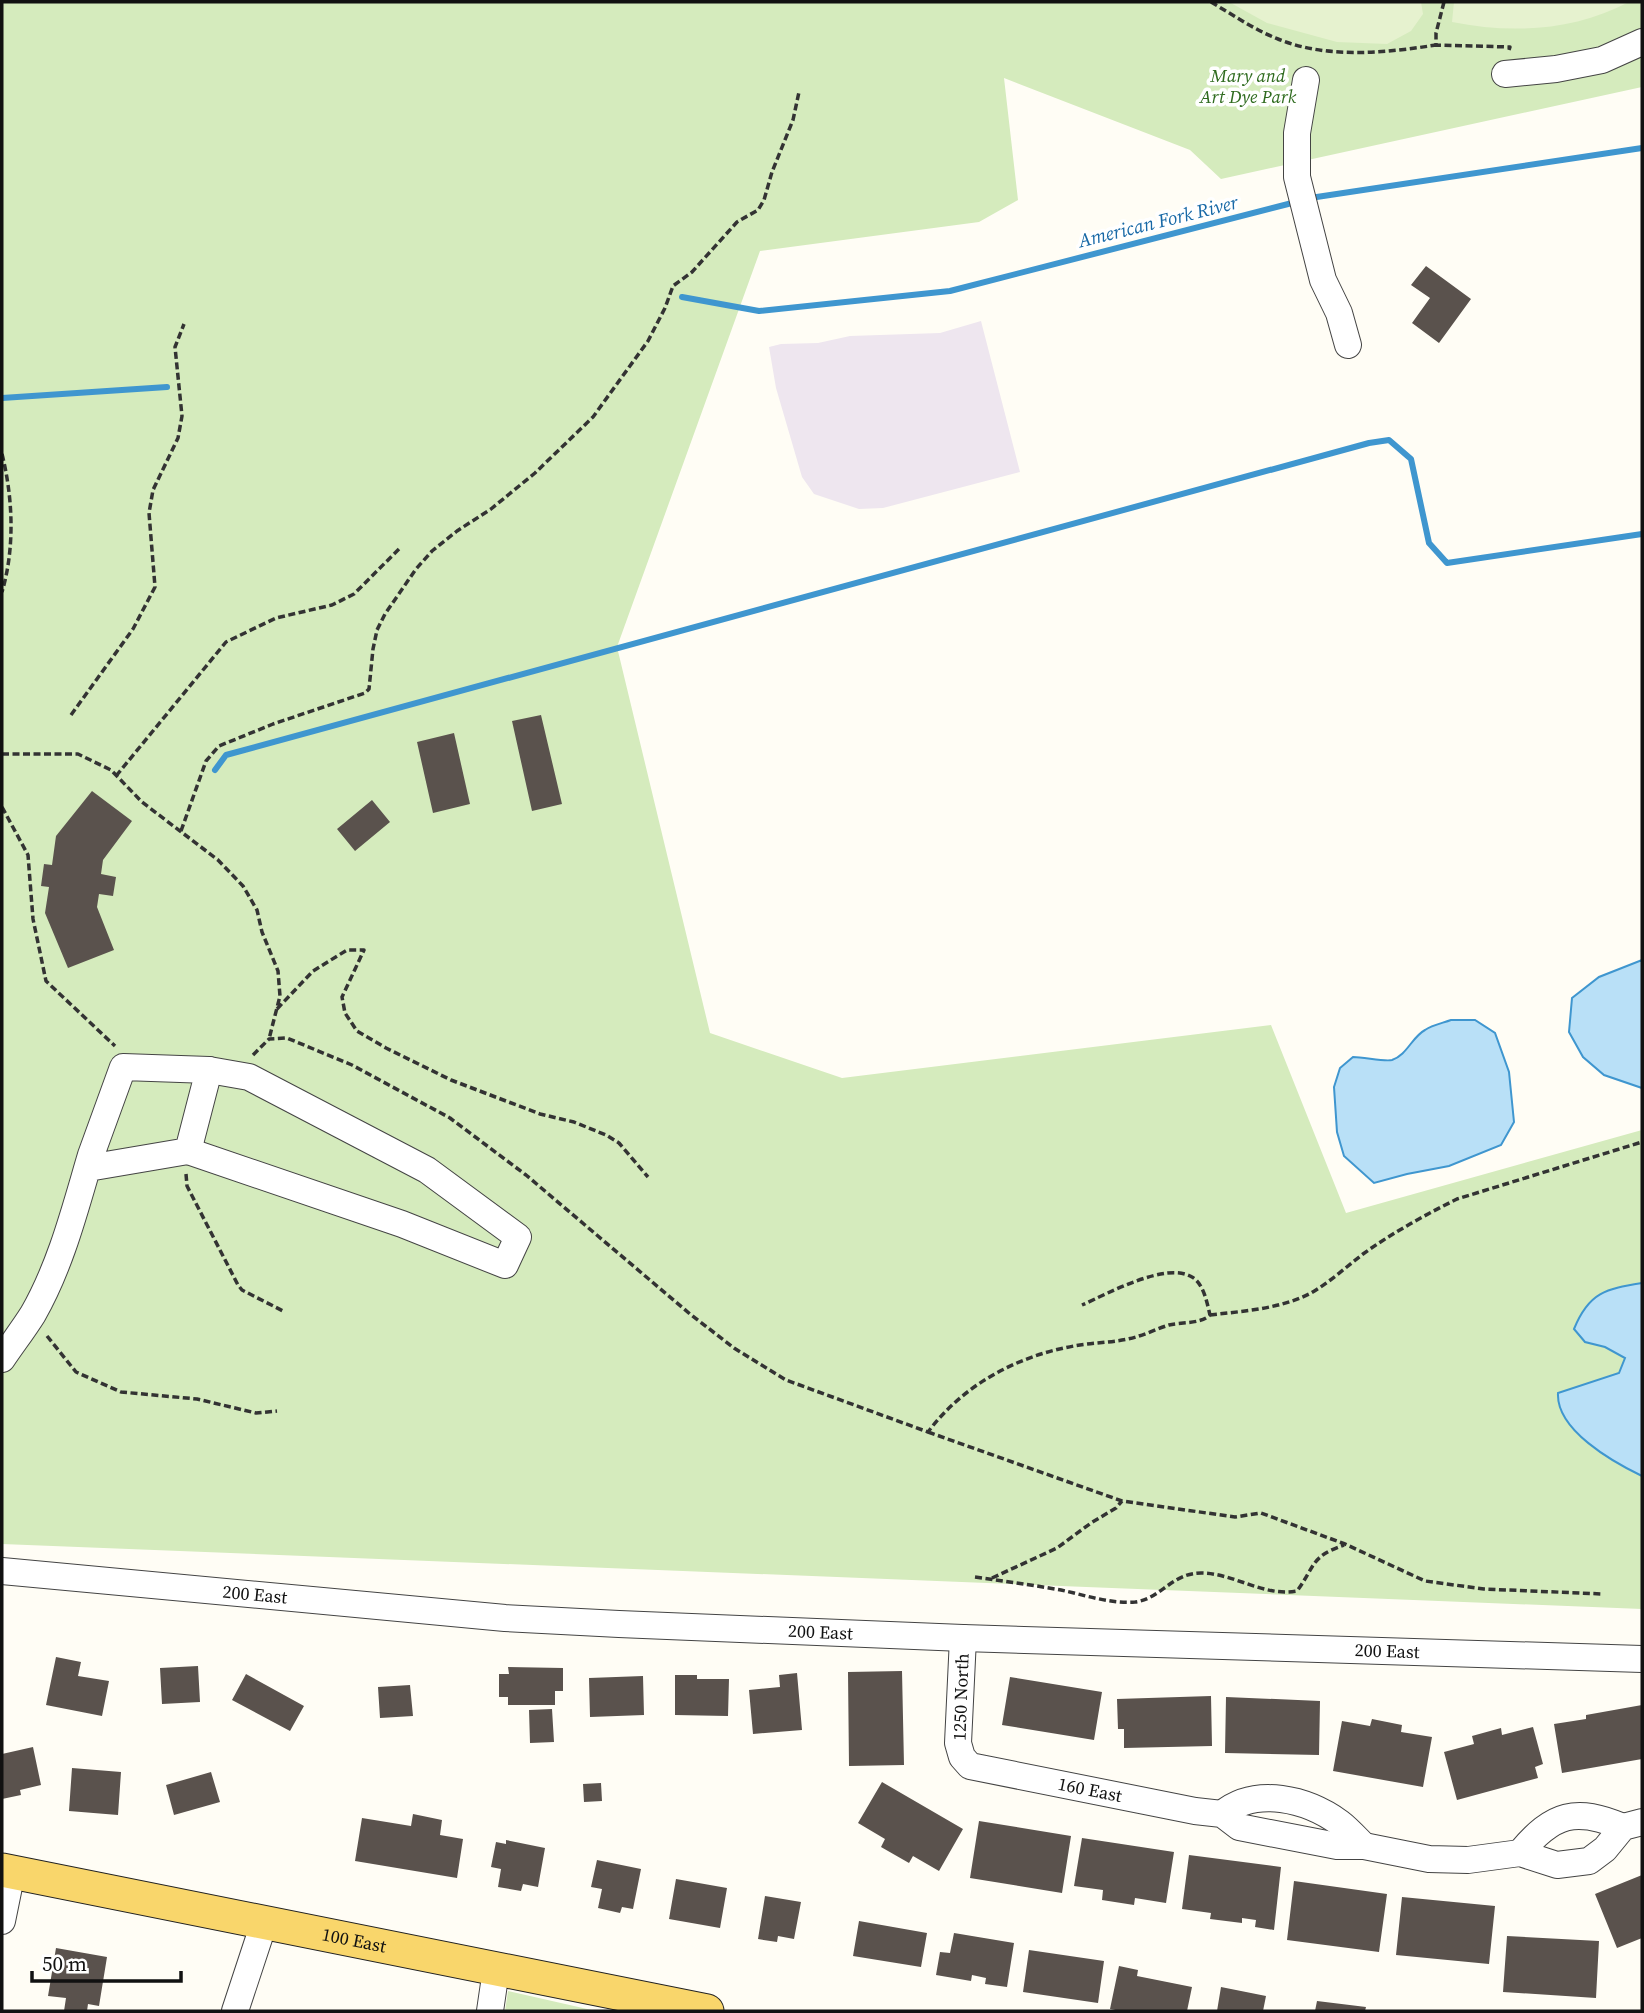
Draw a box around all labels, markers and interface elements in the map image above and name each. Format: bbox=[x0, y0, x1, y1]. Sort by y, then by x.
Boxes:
park label: Mary and Art Dye Park bbox=[1199, 63, 1297, 109]
water label: American Fork River bbox=[1074, 188, 1242, 254]
street label: 200 East bbox=[221, 1579, 289, 1610]
street label: 200 East bbox=[788, 1618, 854, 1646]
street label: 200 East bbox=[1354, 1637, 1420, 1664]
street label: 1250 North bbox=[946, 1653, 975, 1741]
street label: 160 East bbox=[1056, 1771, 1124, 1808]
street label: 100 East bbox=[320, 1921, 389, 1959]
scale bar bbox=[32, 1940, 180, 1984]
text: 50 m bbox=[42, 1949, 87, 1978]

